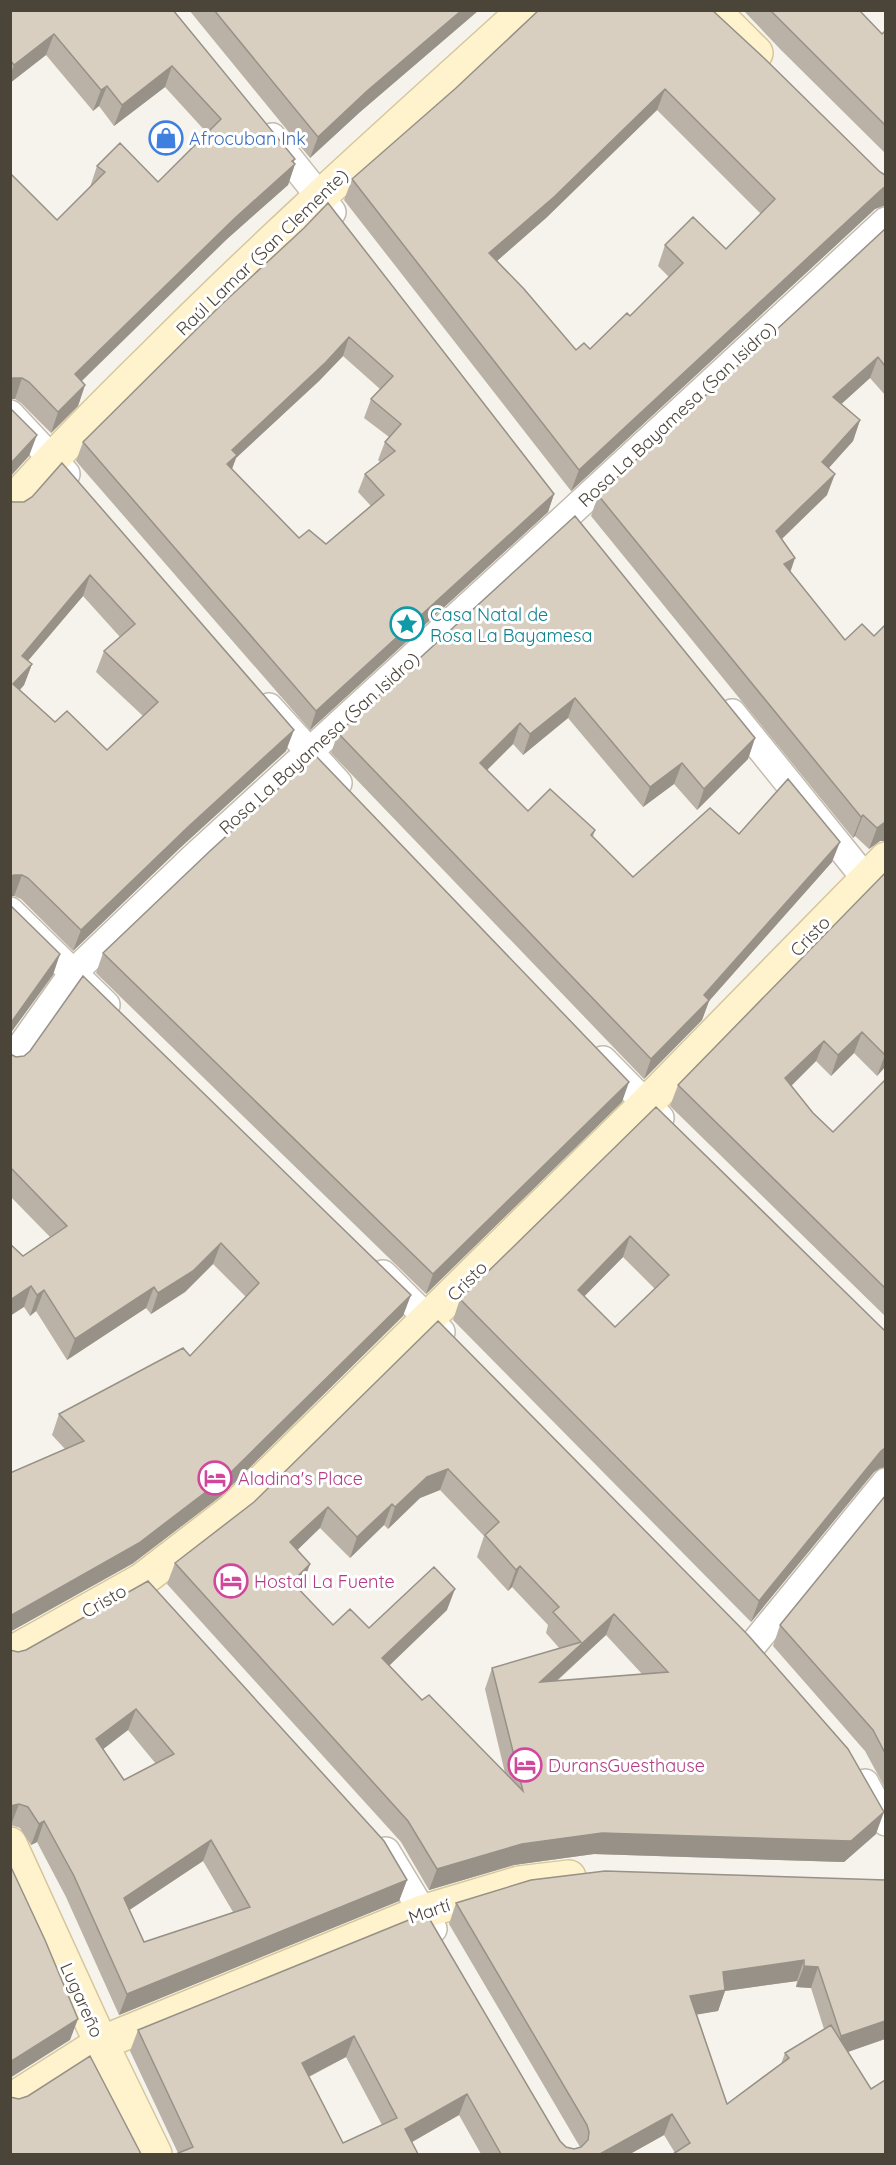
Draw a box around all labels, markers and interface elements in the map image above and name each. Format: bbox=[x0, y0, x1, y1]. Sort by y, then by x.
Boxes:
shop icon: Afrocuban Ink bbox=[148, 120, 184, 156]
place label: Afrocuban Ink bbox=[189, 127, 306, 150]
street label: Raúl Lamar (San Clemente) bbox=[171, 164, 353, 340]
street label: Rosa La Bayamesa (San Isidro) bbox=[573, 316, 781, 512]
place label: Casa Natal de Rosa La Bayamesa bbox=[430, 603, 593, 647]
place icon: Casa Natal de Rosa La Bayamesa bbox=[389, 606, 425, 642]
street label: Rosa La Bayamesa (San Isidro) bbox=[214, 647, 424, 839]
street label: Cristo bbox=[785, 911, 835, 961]
street label: Cristo bbox=[442, 1256, 492, 1306]
hotel icon: Aladina's Place bbox=[197, 1460, 233, 1496]
place label: Aladina's Place bbox=[238, 1467, 363, 1490]
hotel icon: Hostal La Fuente bbox=[213, 1563, 249, 1599]
place label: Hostal La Fuente bbox=[254, 1570, 395, 1593]
street label: Cristo bbox=[78, 1579, 130, 1623]
hotel icon: DuransGuesthause bbox=[507, 1747, 543, 1783]
place label: DuransGuesthause bbox=[548, 1754, 705, 1777]
street label: Martí bbox=[405, 1893, 453, 1929]
street label: Lugareño bbox=[55, 1959, 109, 2041]

